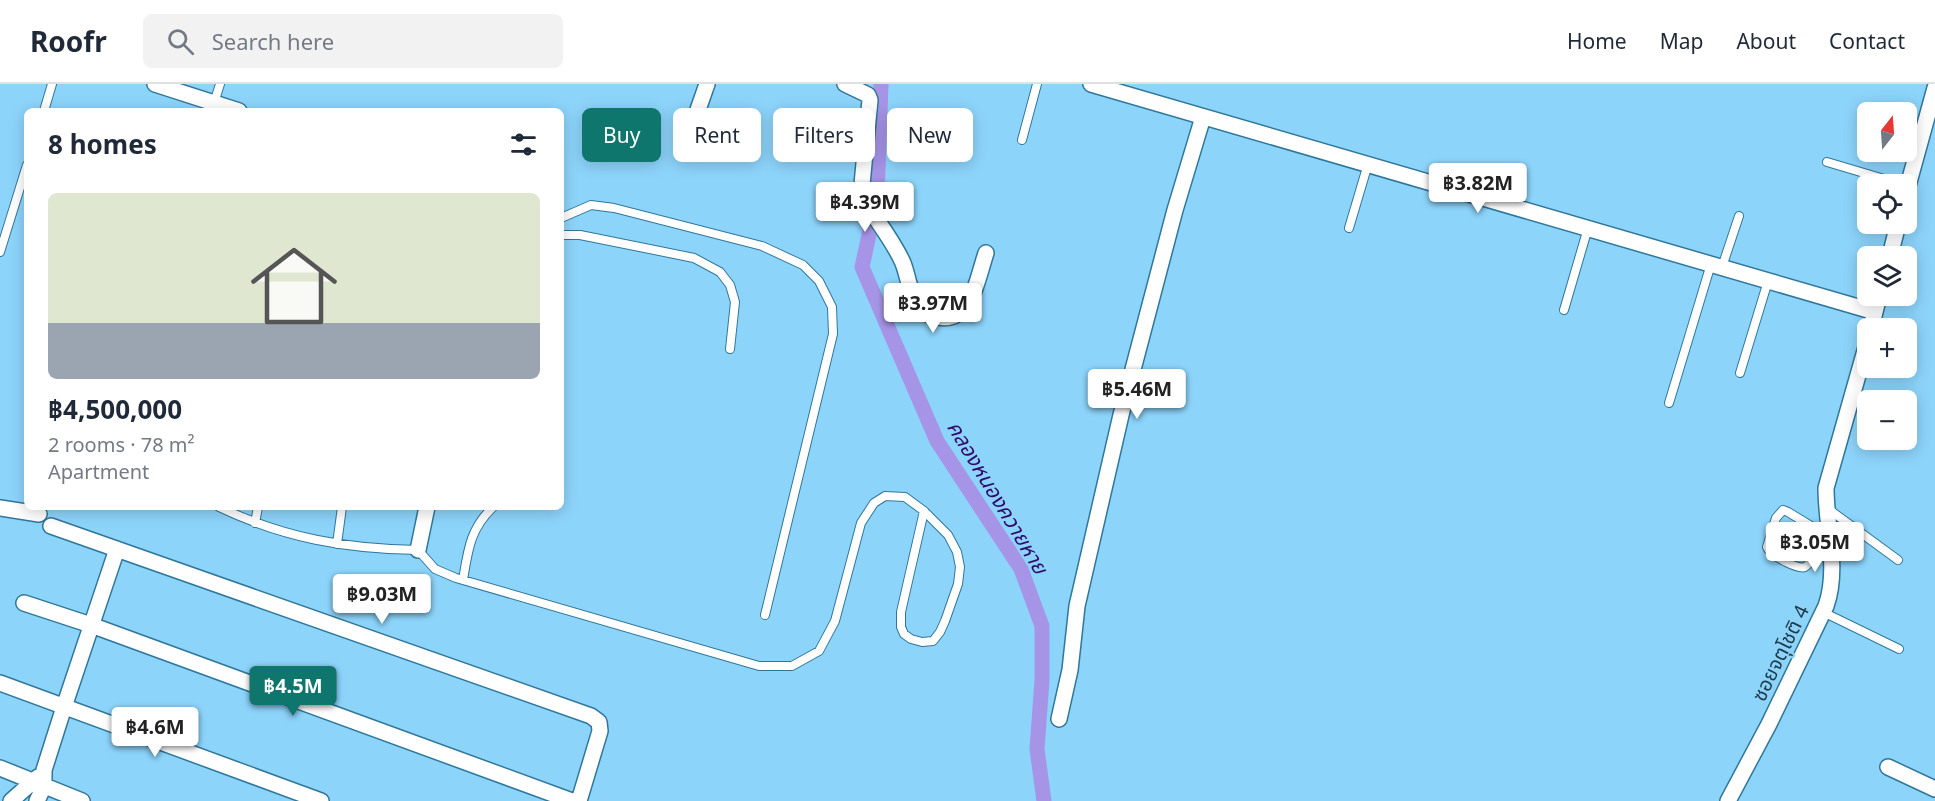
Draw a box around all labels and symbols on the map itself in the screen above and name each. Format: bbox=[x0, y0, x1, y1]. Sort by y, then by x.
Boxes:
north arrow bbox=[1857, 102, 1917, 162]
pin: ฿3.82M bbox=[1429, 163, 1527, 214]
pin: ฿4.39M bbox=[816, 182, 914, 233]
pin: ฿3.97M bbox=[884, 283, 982, 334]
pin: ฿5.46M bbox=[1088, 369, 1186, 420]
water label: คลองหนองควายหาย bbox=[941, 415, 1056, 580]
pin: ฿3.05M bbox=[1766, 522, 1864, 573]
pin: ฿9.03M bbox=[333, 574, 431, 625]
street label: ซอยจตุโชติ 4 bbox=[1745, 600, 1815, 706]
pin: ฿4.5M bbox=[251, 666, 335, 717]
pin: ฿4.6M bbox=[113, 707, 197, 758]

